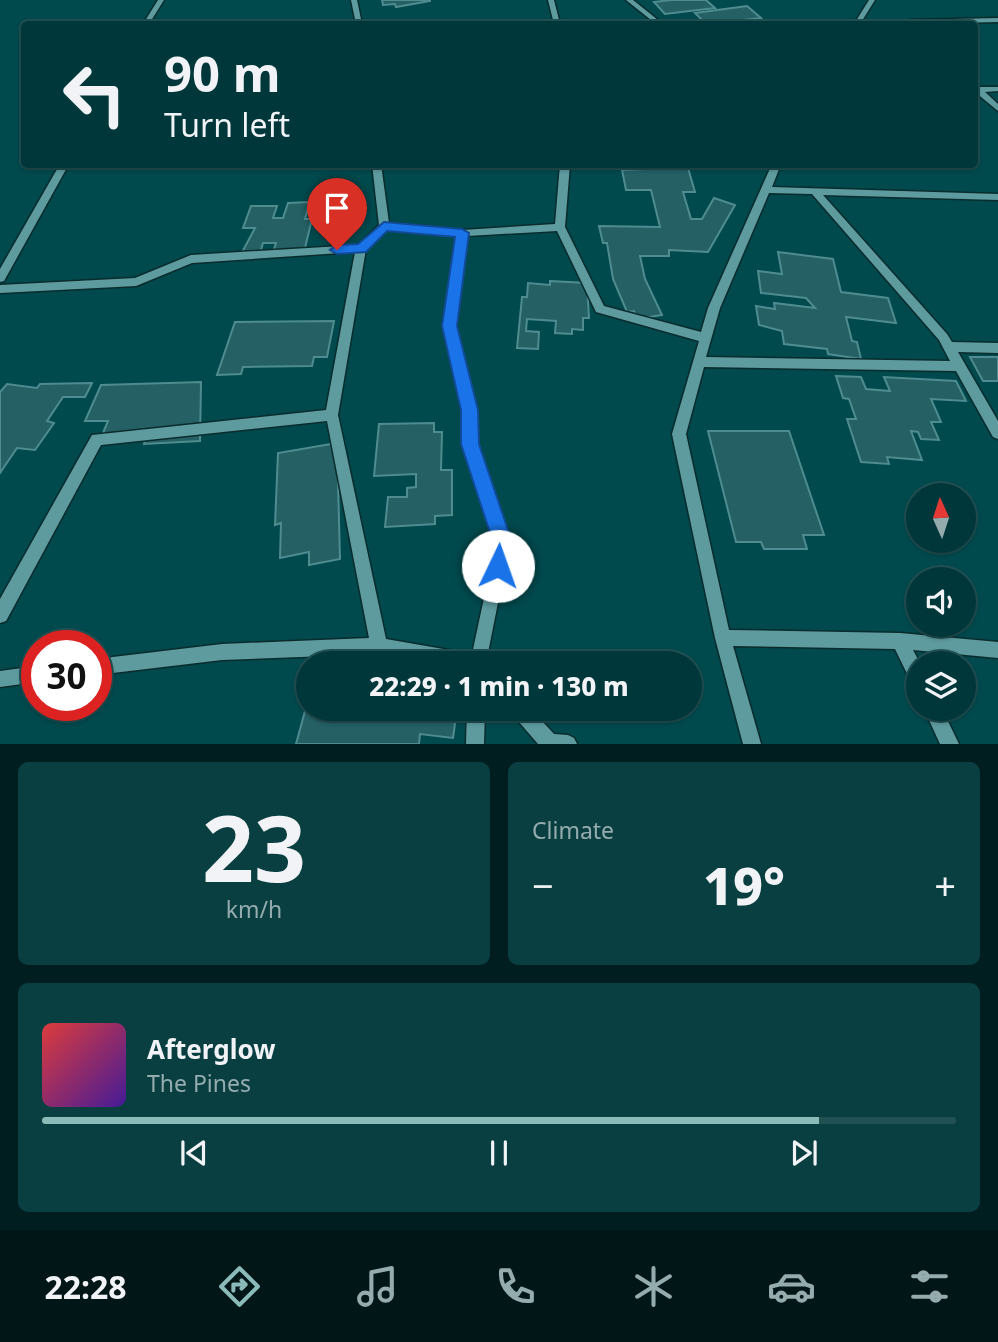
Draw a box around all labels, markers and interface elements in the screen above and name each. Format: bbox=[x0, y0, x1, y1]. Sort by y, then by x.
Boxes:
text: 90 m bbox=[164, 40, 281, 106]
icon: left bbox=[49, 49, 140, 140]
text: Turn left bbox=[164, 103, 290, 146]
pin bbox=[307, 178, 367, 250]
icon: arrive bbox=[318, 189, 356, 227]
north arrow bbox=[906, 483, 976, 553]
map controls bbox=[906, 483, 976, 721]
position arrow bbox=[461, 529, 535, 603]
button: sound bbox=[906, 567, 976, 637]
speed limit sign: 30 bbox=[21, 630, 112, 721]
button: layers bbox=[906, 651, 976, 721]
text: 22:29 · 1 min · 130 m bbox=[369, 668, 629, 704]
text: 23 bbox=[202, 785, 306, 909]
text: Climate bbox=[532, 814, 614, 846]
text: 19° bbox=[703, 849, 785, 920]
text: − bbox=[532, 859, 554, 911]
text: + bbox=[934, 859, 956, 911]
text: km/h bbox=[226, 893, 282, 925]
text: Afterglow bbox=[147, 1031, 275, 1067]
text: The Pines bbox=[147, 1067, 251, 1099]
icon: previous bbox=[175, 1134, 213, 1172]
icon: pause bbox=[480, 1134, 518, 1172]
icon: next bbox=[785, 1134, 823, 1172]
icon: directions bbox=[215, 1262, 264, 1311]
icon: music bbox=[353, 1262, 402, 1311]
icon: phone bbox=[491, 1262, 540, 1311]
icon: climate bbox=[629, 1262, 678, 1311]
icon: car bbox=[767, 1262, 816, 1311]
icon: filters bbox=[905, 1262, 954, 1311]
text: 22:28 bbox=[44, 1265, 127, 1308]

